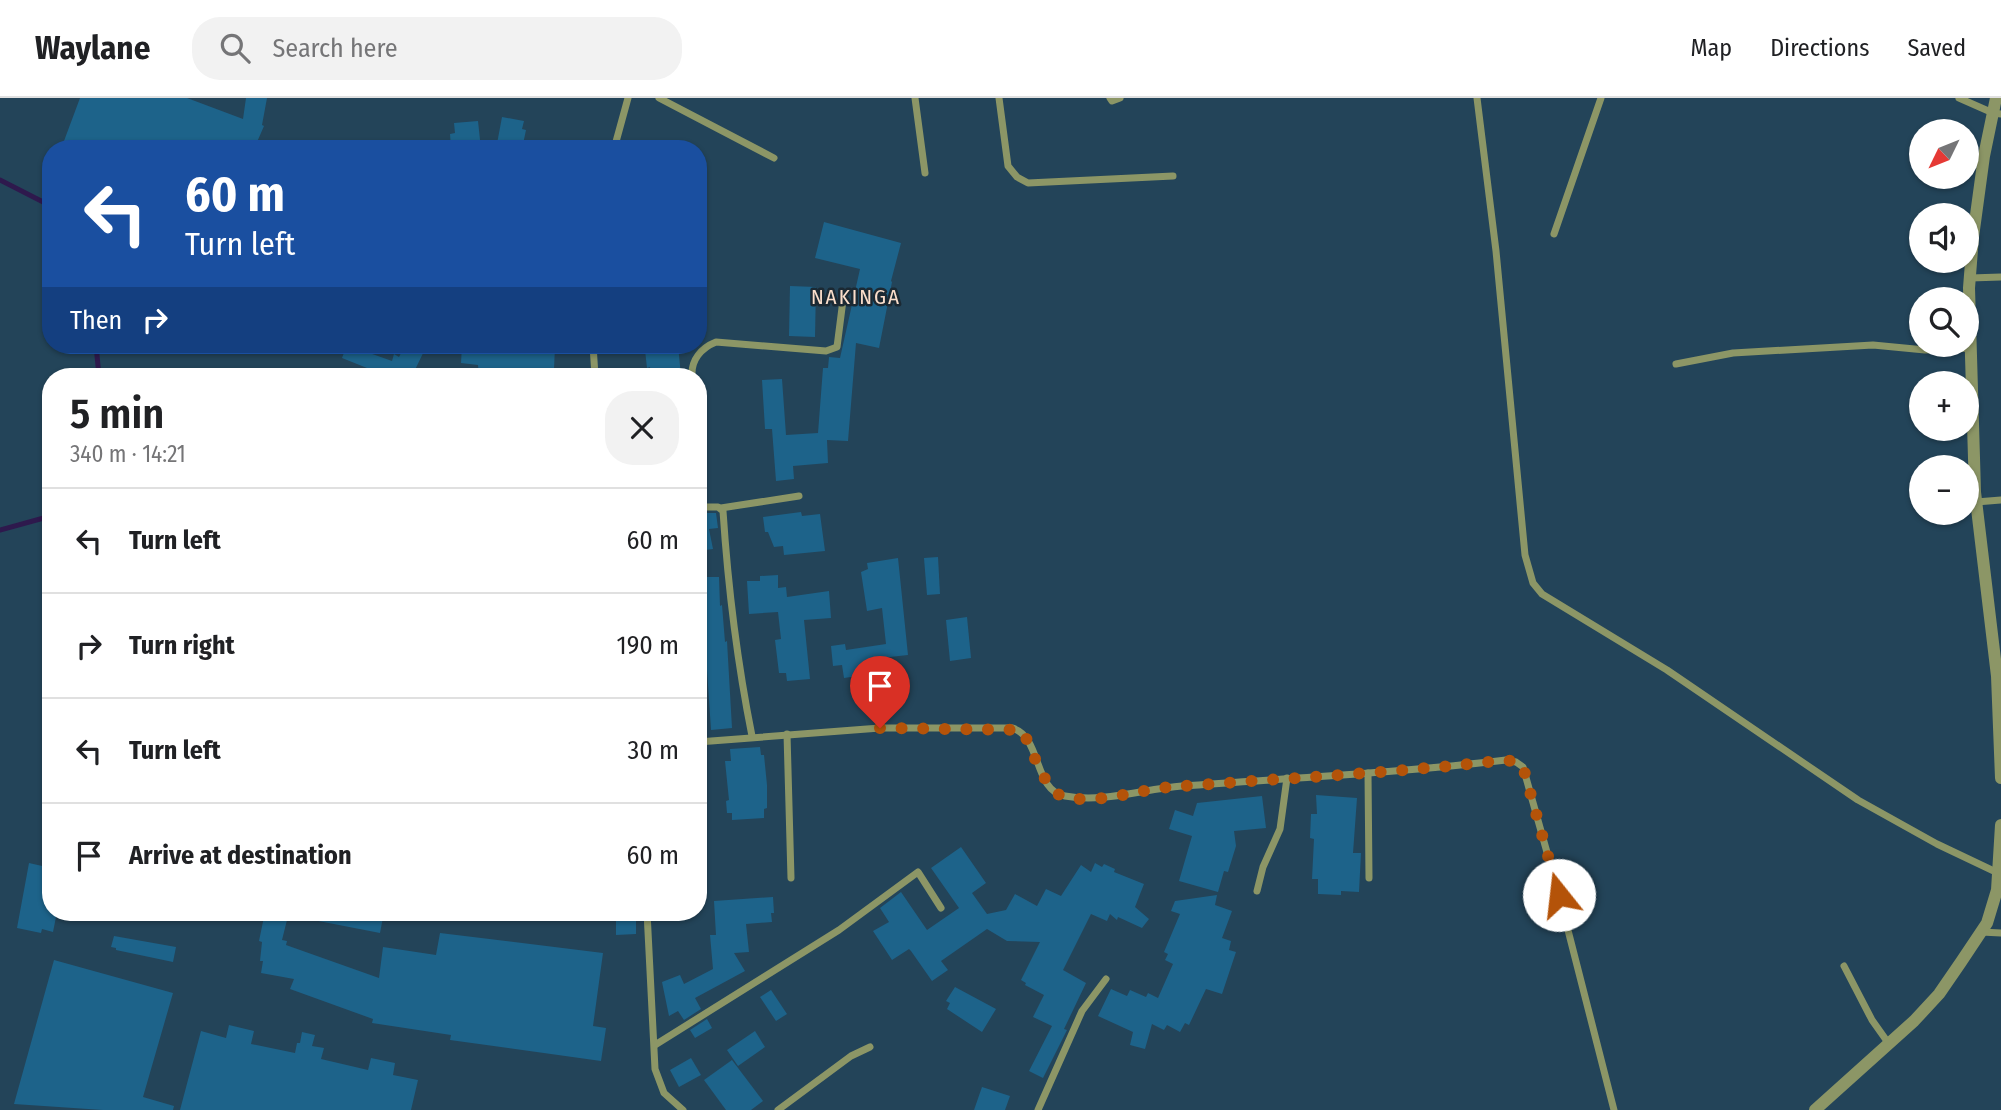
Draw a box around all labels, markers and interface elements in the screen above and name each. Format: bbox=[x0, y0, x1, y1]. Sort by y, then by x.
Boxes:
search box bbox=[192, 17, 682, 80]
text: Waylane bbox=[35, 28, 150, 68]
icon: search bbox=[216, 29, 254, 67]
text: Search here bbox=[272, 33, 398, 64]
text: Map bbox=[1691, 34, 1732, 62]
text: Directions bbox=[1770, 34, 1869, 62]
text: Saved bbox=[1907, 34, 1966, 62]
north arrow bbox=[1909, 119, 1979, 189]
map controls bbox=[1909, 119, 1979, 525]
text: 60 m bbox=[185, 165, 285, 224]
icon: left bbox=[70, 168, 161, 259]
button: sound bbox=[1909, 203, 1979, 273]
text: Turn left bbox=[185, 225, 295, 263]
district label: NAKINGA bbox=[811, 284, 901, 310]
button: search bbox=[1909, 287, 1979, 357]
icon: right bbox=[136, 301, 174, 339]
text: Then bbox=[70, 305, 122, 336]
button: + bbox=[1909, 371, 1979, 441]
text: 5 min bbox=[70, 389, 164, 439]
button: close bbox=[605, 391, 679, 465]
text: 340 m · 14:21 bbox=[70, 440, 186, 468]
button: − bbox=[1909, 455, 1979, 525]
icon: left bbox=[70, 522, 108, 560]
text: Turn left bbox=[129, 525, 221, 556]
text: 60 m bbox=[626, 525, 679, 556]
icon: right bbox=[70, 627, 108, 665]
text: Turn right bbox=[129, 630, 235, 661]
text: 190 m bbox=[617, 630, 679, 661]
pin bbox=[850, 656, 910, 728]
icon: arrive bbox=[861, 667, 899, 705]
icon: left bbox=[70, 732, 108, 770]
text: Turn left bbox=[129, 735, 221, 766]
text: 30 m bbox=[628, 735, 679, 766]
icon: arrive bbox=[70, 837, 108, 875]
text: Arrive at destination bbox=[129, 840, 352, 871]
text: 60 m bbox=[626, 840, 679, 871]
position arrow bbox=[1522, 858, 1596, 932]

